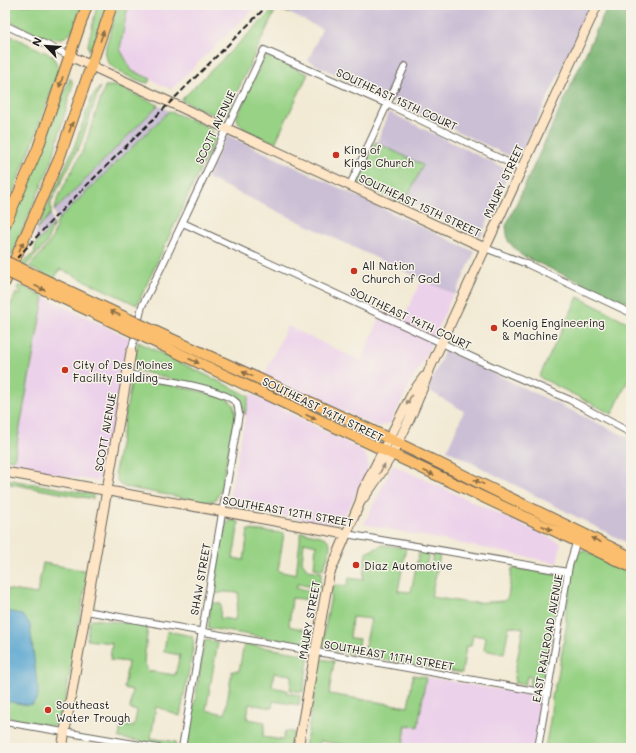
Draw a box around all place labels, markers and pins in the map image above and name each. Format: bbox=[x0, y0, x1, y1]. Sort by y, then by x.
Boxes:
place label: King of Kings Church bbox=[344, 142, 414, 170]
marker: King of Kings Church bbox=[331, 150, 341, 160]
place label: All Nation Church of God bbox=[362, 258, 440, 286]
marker: All Nation Church of God bbox=[349, 266, 359, 276]
place label: Koenig Engineering & Machine bbox=[502, 315, 605, 343]
marker: Koenig Engineering & Machine bbox=[489, 323, 499, 333]
place label: City of Des Moines Facility Building bbox=[73, 357, 173, 385]
marker: City of Des Moines Facility Building bbox=[60, 365, 70, 375]
place label: Diaz Automotive bbox=[364, 558, 453, 573]
marker: Diaz Automotive bbox=[351, 560, 361, 570]
place label: Southeast Water Trough bbox=[56, 697, 130, 725]
marker: Southeast Water Trough bbox=[43, 705, 53, 715]

